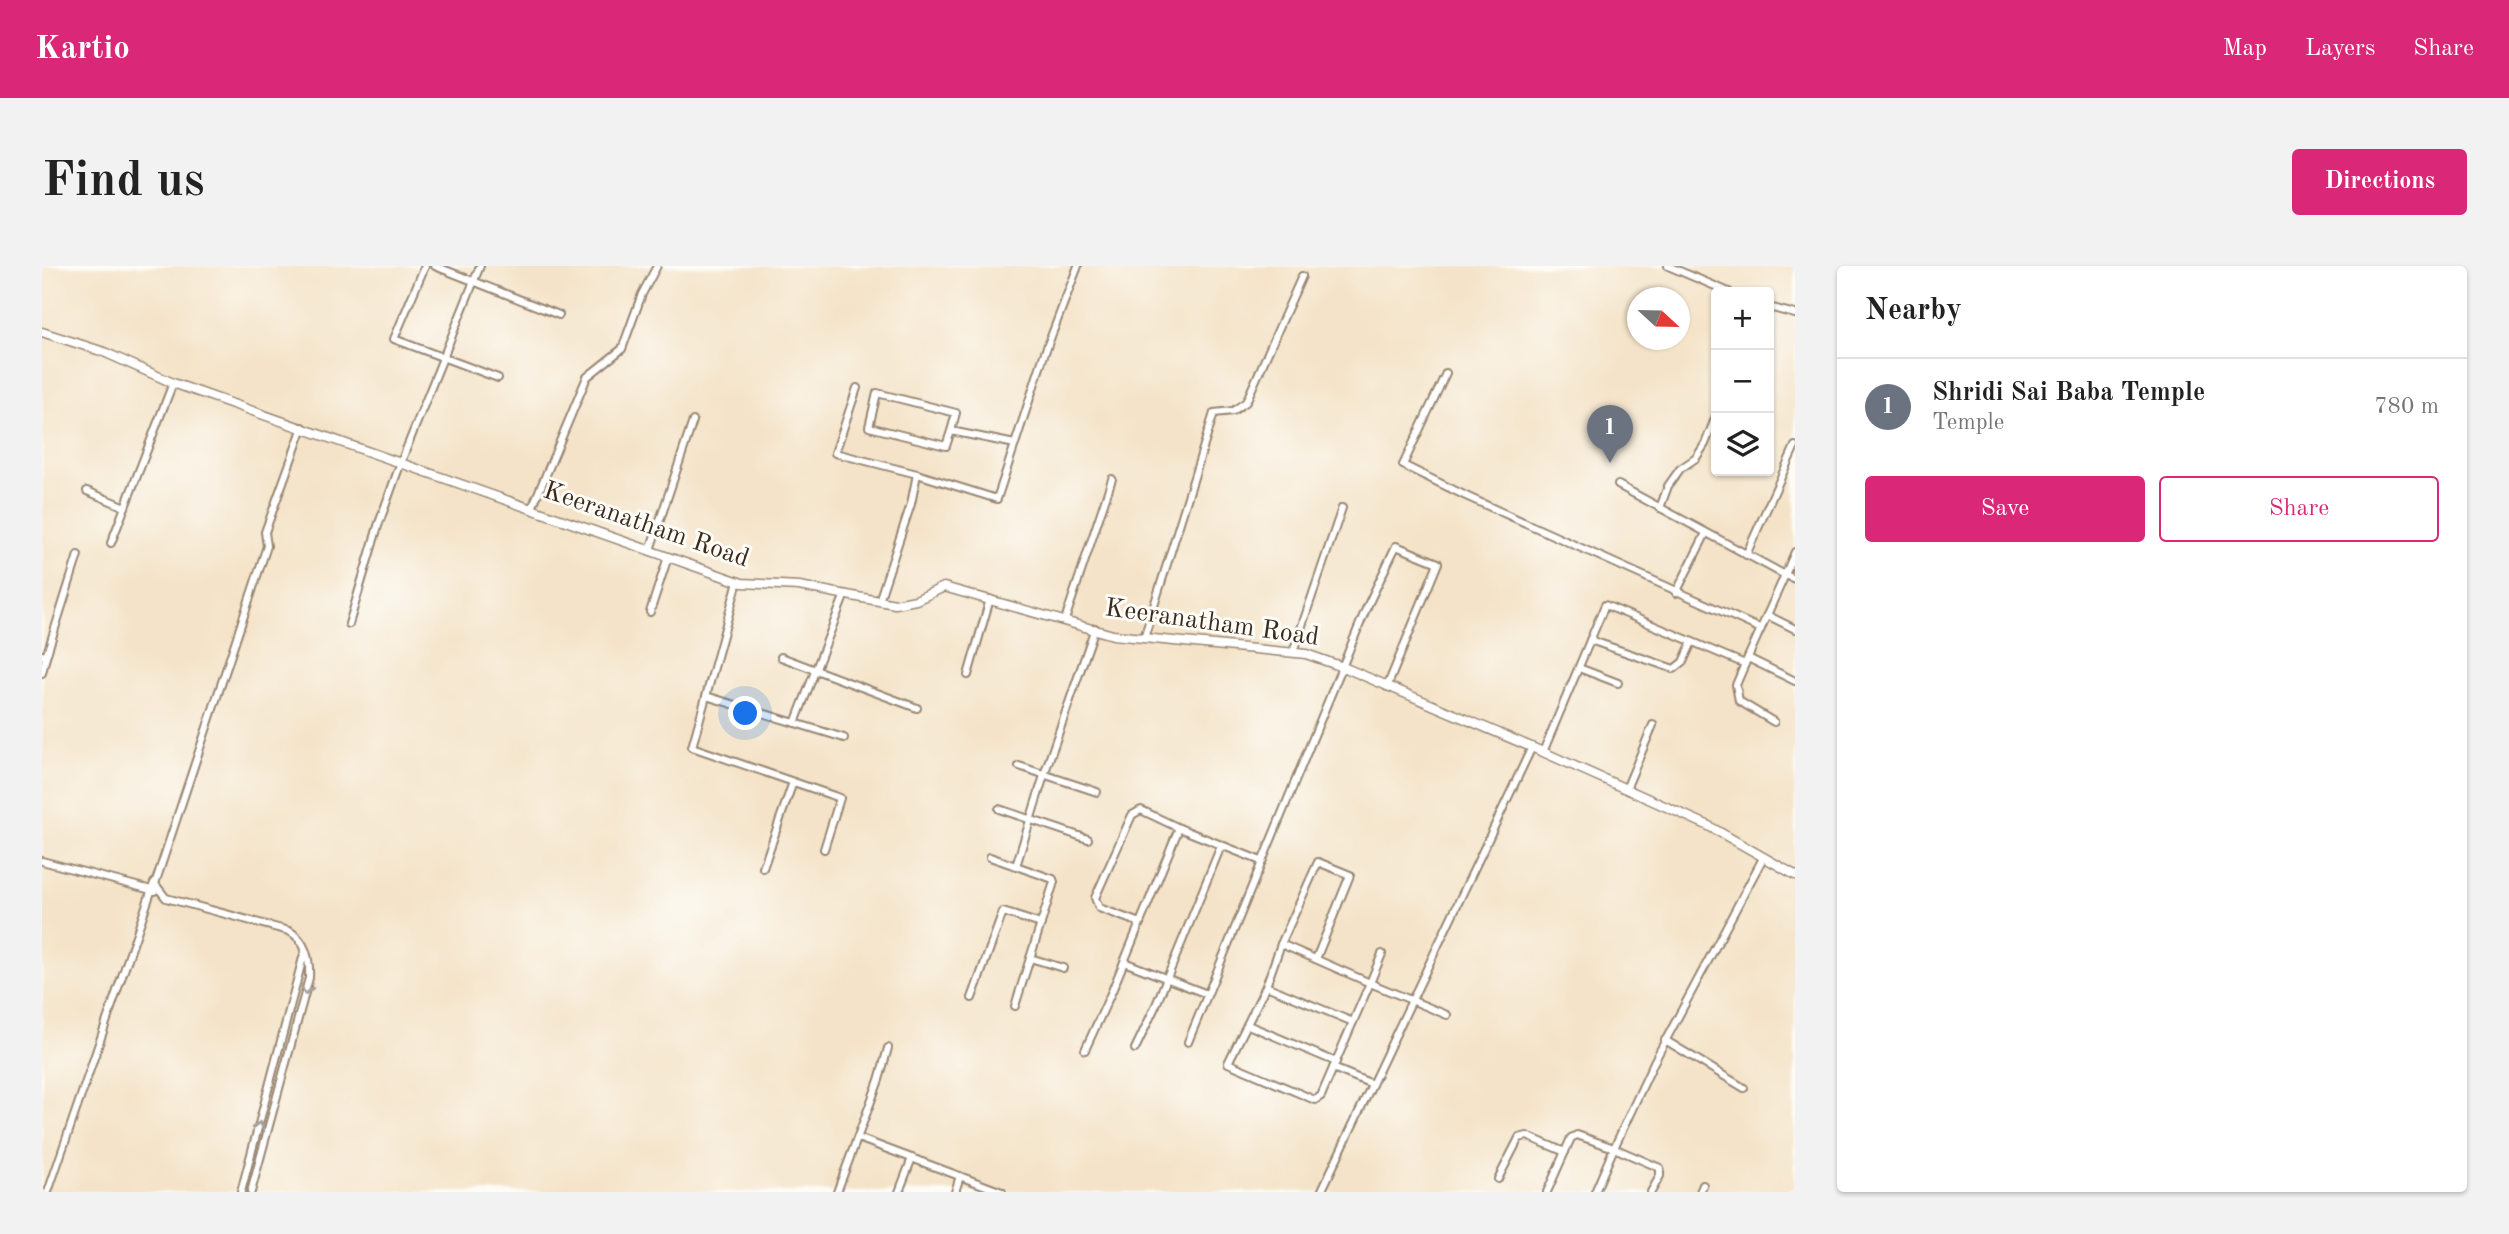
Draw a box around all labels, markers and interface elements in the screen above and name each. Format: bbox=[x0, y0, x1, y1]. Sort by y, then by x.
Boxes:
text: Kartio bbox=[35, 33, 130, 66]
text: Map bbox=[2223, 37, 2267, 61]
text: Layers bbox=[2305, 37, 2375, 61]
text: Share bbox=[2413, 37, 2474, 61]
button: Directions bbox=[2292, 149, 2467, 215]
text: Find us bbox=[42, 158, 205, 207]
north arrow bbox=[1627, 287, 1690, 350]
map controls bbox=[1711, 287, 1774, 476]
button: + bbox=[1711, 287, 1774, 350]
text: Nearby bbox=[1865, 296, 1962, 326]
button: − bbox=[1711, 350, 1774, 413]
text: Shridi Sai Baba Temple bbox=[1932, 380, 2205, 406]
text: 1 bbox=[1881, 395, 1895, 418]
text: 780 m bbox=[2374, 395, 2439, 418]
pin: 1 bbox=[1587, 405, 1633, 463]
text: Temple bbox=[1932, 411, 2004, 434]
button: layers bbox=[1711, 413, 1774, 476]
button: Save bbox=[1865, 476, 2145, 542]
button: Share bbox=[2159, 476, 2439, 542]
street label: Keeranatham Road bbox=[540, 478, 752, 572]
street label: Keeranatham Road bbox=[1103, 595, 1321, 651]
your location bbox=[728, 696, 762, 730]
one-way arrow bbox=[300, 984, 314, 996]
one-way arrow bbox=[251, 1120, 265, 1132]

